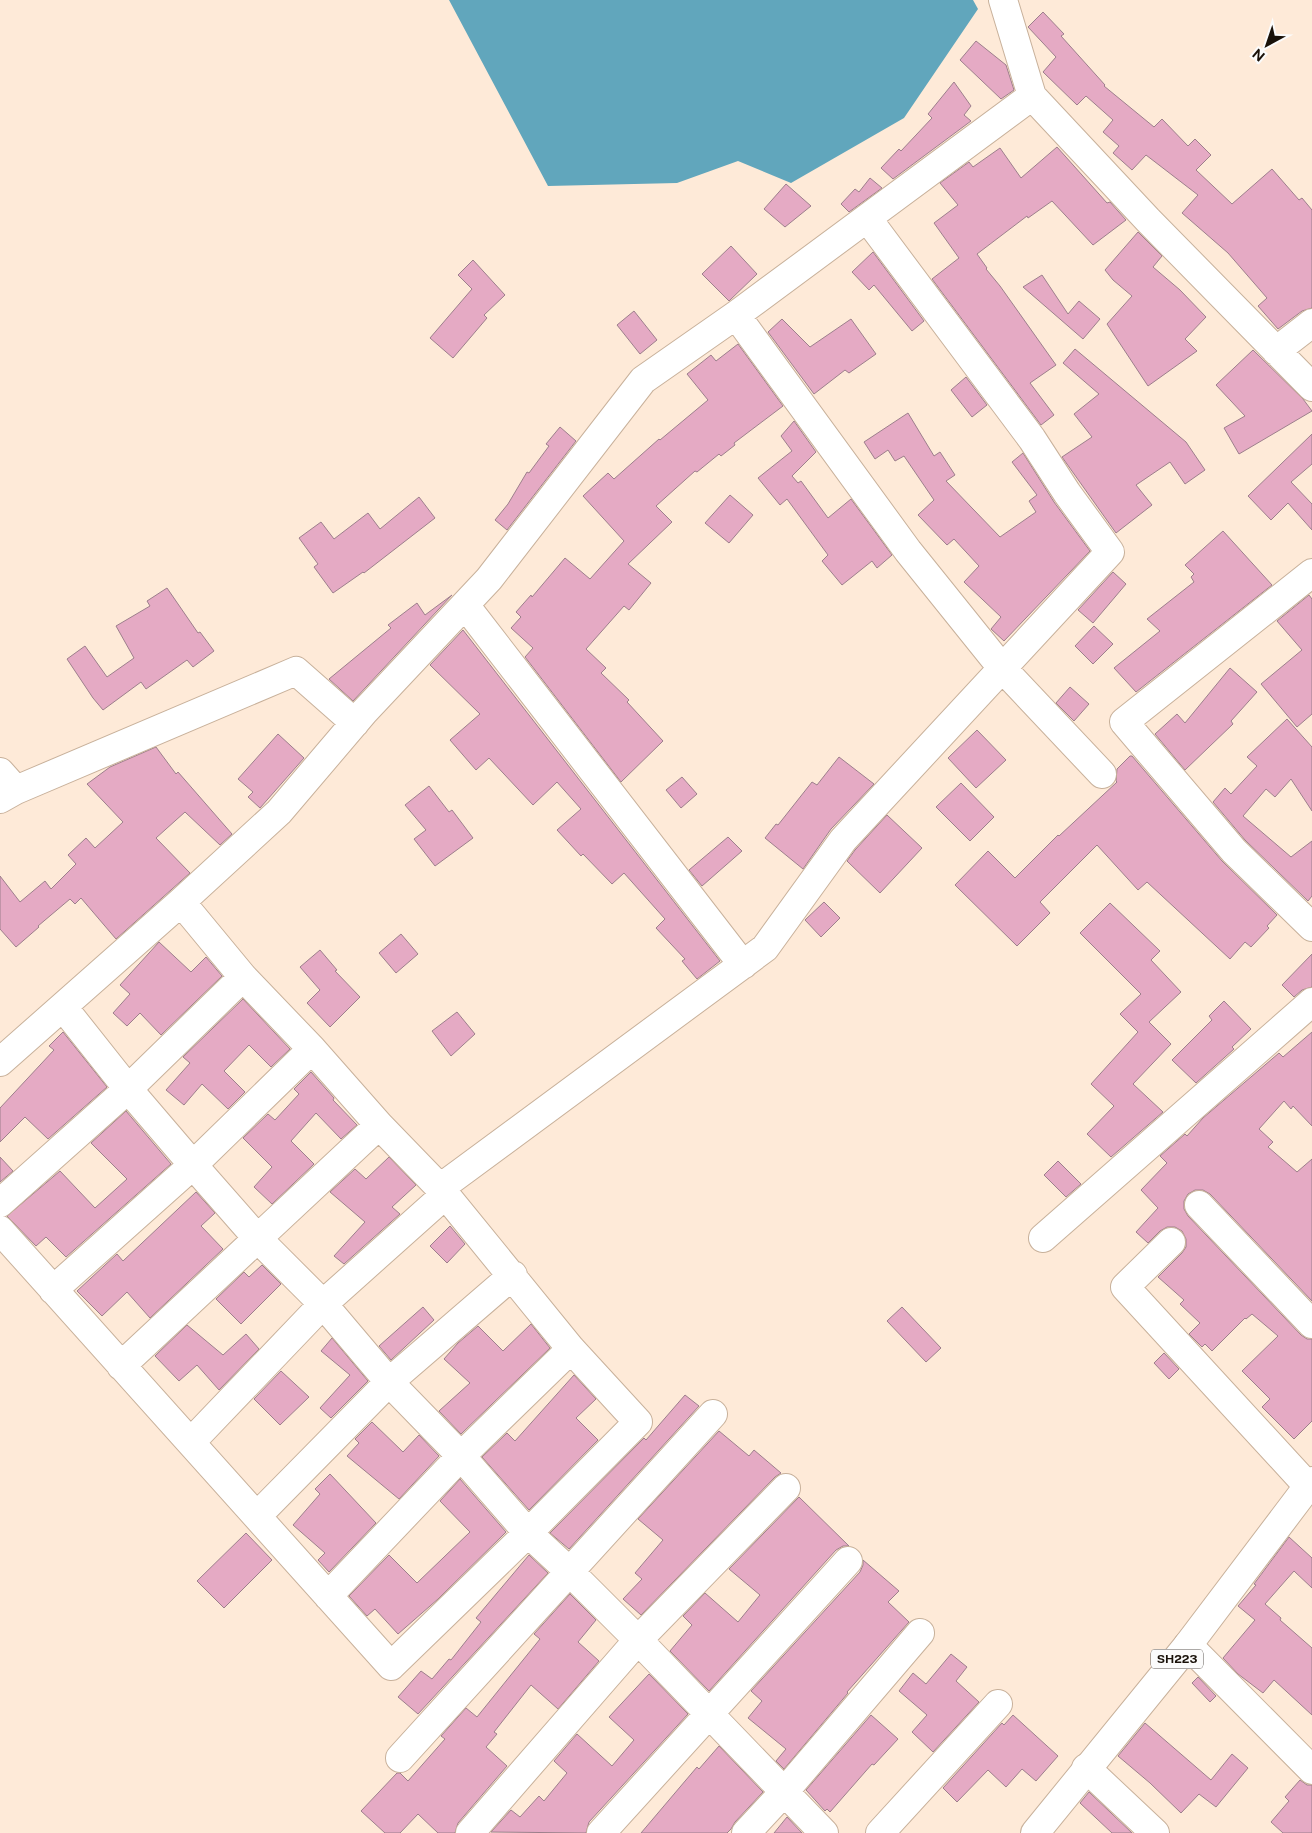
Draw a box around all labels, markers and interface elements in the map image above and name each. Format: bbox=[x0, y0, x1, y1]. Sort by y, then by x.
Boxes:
north arrow bbox=[1242, 20, 1292, 70]
text: N bbox=[1249, 45, 1268, 65]
road number: SH223 bbox=[1151, 1650, 1203, 1668]

